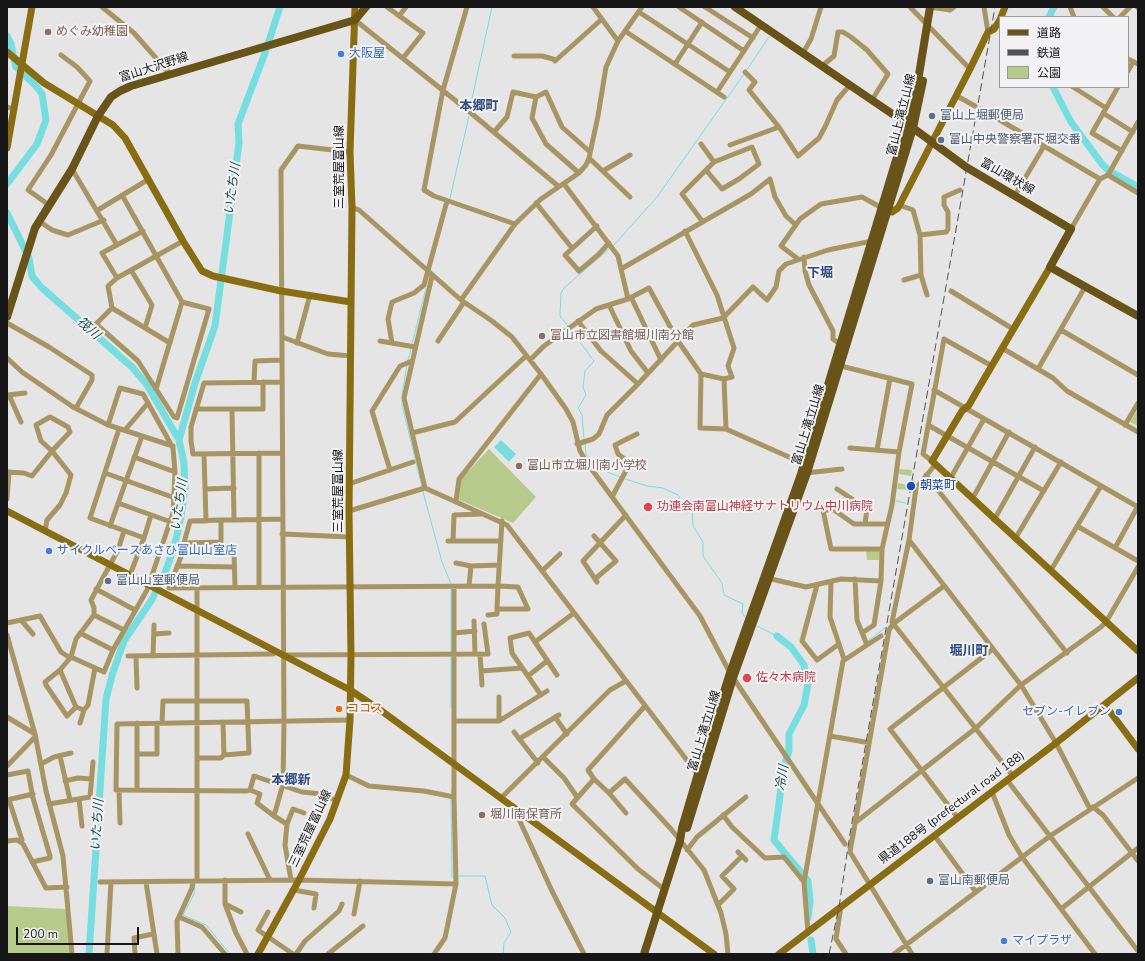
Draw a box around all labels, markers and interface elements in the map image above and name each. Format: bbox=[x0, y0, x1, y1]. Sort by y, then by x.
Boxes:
legend bbox=[999, 16, 1129, 88]
place label: めぐみ幼稚園 bbox=[56, 25, 128, 39]
text: 道路 bbox=[1037, 25, 1061, 41]
marker: めぐみ幼稚園 bbox=[43, 27, 53, 37]
text: 鉄道 bbox=[1037, 45, 1061, 61]
place label: 大阪屋 bbox=[349, 47, 385, 61]
marker: 大阪屋 bbox=[336, 49, 346, 59]
street label: 富山大沢野線 bbox=[118, 50, 190, 86]
text: 公園 bbox=[1037, 65, 1061, 81]
street label: 富山上滝立山線 bbox=[885, 73, 919, 157]
district label: 本郷町 bbox=[460, 99, 498, 115]
place label: 富山上堀郵便局 bbox=[940, 109, 1024, 123]
marker: 富山上堀郵便局 bbox=[927, 111, 937, 121]
street label: 三室荒屋富山線 bbox=[333, 125, 347, 209]
place label: 富山中央警察署下堀交番 bbox=[949, 133, 1081, 147]
marker: 富山中央警察署下堀交番 bbox=[936, 135, 946, 145]
street label: 富山環状線 bbox=[977, 156, 1037, 198]
water label: いたち川 bbox=[222, 162, 244, 216]
district label: 下堀 bbox=[807, 266, 833, 282]
water label: 筏川 bbox=[73, 315, 103, 343]
place label: 富山市立図書館堀川南分館 bbox=[550, 329, 694, 343]
marker: 富山市立図書館堀川南分館 bbox=[537, 331, 547, 341]
street label: 富山上滝立山線 bbox=[790, 383, 828, 467]
street label: 三室荒屋富山線 bbox=[332, 449, 346, 533]
place label: 富山市立堀川南小学校 bbox=[527, 459, 647, 473]
marker: 富山市立堀川南小学校 bbox=[514, 461, 524, 471]
water label: いたち川 bbox=[169, 478, 191, 532]
place label: 朝菜町 bbox=[920, 479, 956, 493]
marker: 朝菜町 bbox=[905, 480, 917, 492]
place label: 功連会南富山神経サナトリウム中川病院 bbox=[657, 500, 873, 514]
marker: 功連会南富山神経サナトリウム中川病院 bbox=[642, 501, 654, 513]
place label: サイクルベースあさひ富山山室店 bbox=[57, 544, 237, 558]
marker: サイクルベースあさひ富山山室店 bbox=[44, 546, 54, 556]
place label: 富山山室郵便局 bbox=[116, 574, 200, 588]
marker: 富山山室郵便局 bbox=[103, 576, 113, 586]
district label: 堀川町 bbox=[950, 644, 988, 660]
place label: 佐々木病院 bbox=[756, 671, 816, 685]
marker: 佐々木病院 bbox=[741, 672, 753, 684]
street label: 富山上滝立山線 bbox=[686, 689, 724, 773]
place label: ココス bbox=[347, 702, 383, 716]
marker: ココス bbox=[334, 704, 344, 714]
place label: セブン-イレブン bbox=[1022, 705, 1111, 719]
marker: セブン-イレブン bbox=[1114, 707, 1124, 717]
street label: 県道188号 (prefectural road 188) bbox=[876, 748, 1028, 868]
water label: 冷川 bbox=[773, 764, 793, 792]
district label: 本郷新 bbox=[272, 773, 310, 789]
street label: 三室荒屋富山線 bbox=[287, 788, 335, 870]
water label: いたち川 bbox=[88, 799, 108, 851]
place label: 堀川南保育所 bbox=[490, 808, 562, 822]
marker: 堀川南保育所 bbox=[477, 810, 487, 820]
place label: 富山南郵便局 bbox=[938, 874, 1010, 888]
marker: 富山南郵便局 bbox=[925, 876, 935, 886]
scale bar bbox=[18, 919, 141, 945]
text: 200 m bbox=[23, 926, 58, 942]
place label: マイプラザ bbox=[1012, 934, 1072, 948]
marker: マイプラザ bbox=[999, 936, 1009, 946]

